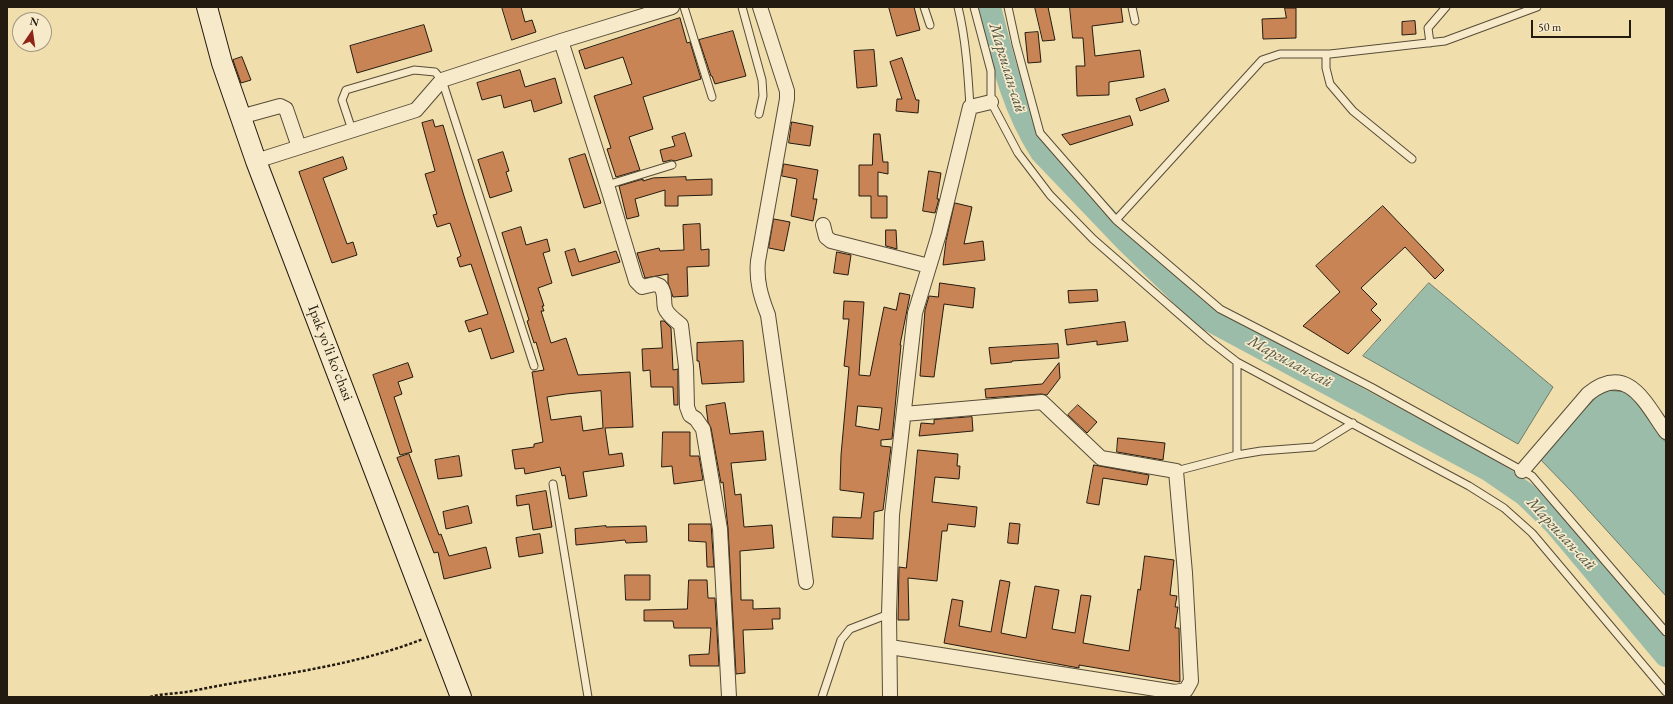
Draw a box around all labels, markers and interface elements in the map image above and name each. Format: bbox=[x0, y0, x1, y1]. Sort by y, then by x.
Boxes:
north arrow bbox=[12, 12, 52, 52]
scale bar bbox=[1533, 12, 1633, 38]
text: N bbox=[29, 13, 40, 29]
text: 50 m bbox=[1538, 19, 1561, 35]
water label: Маргилан-сай bbox=[984, 21, 1030, 115]
street label: Ipak yo'li ko'chasi bbox=[303, 302, 357, 404]
water label: Маргилан-сай bbox=[1245, 332, 1335, 392]
water label: Маргилан-сай bbox=[1522, 494, 1600, 574]

